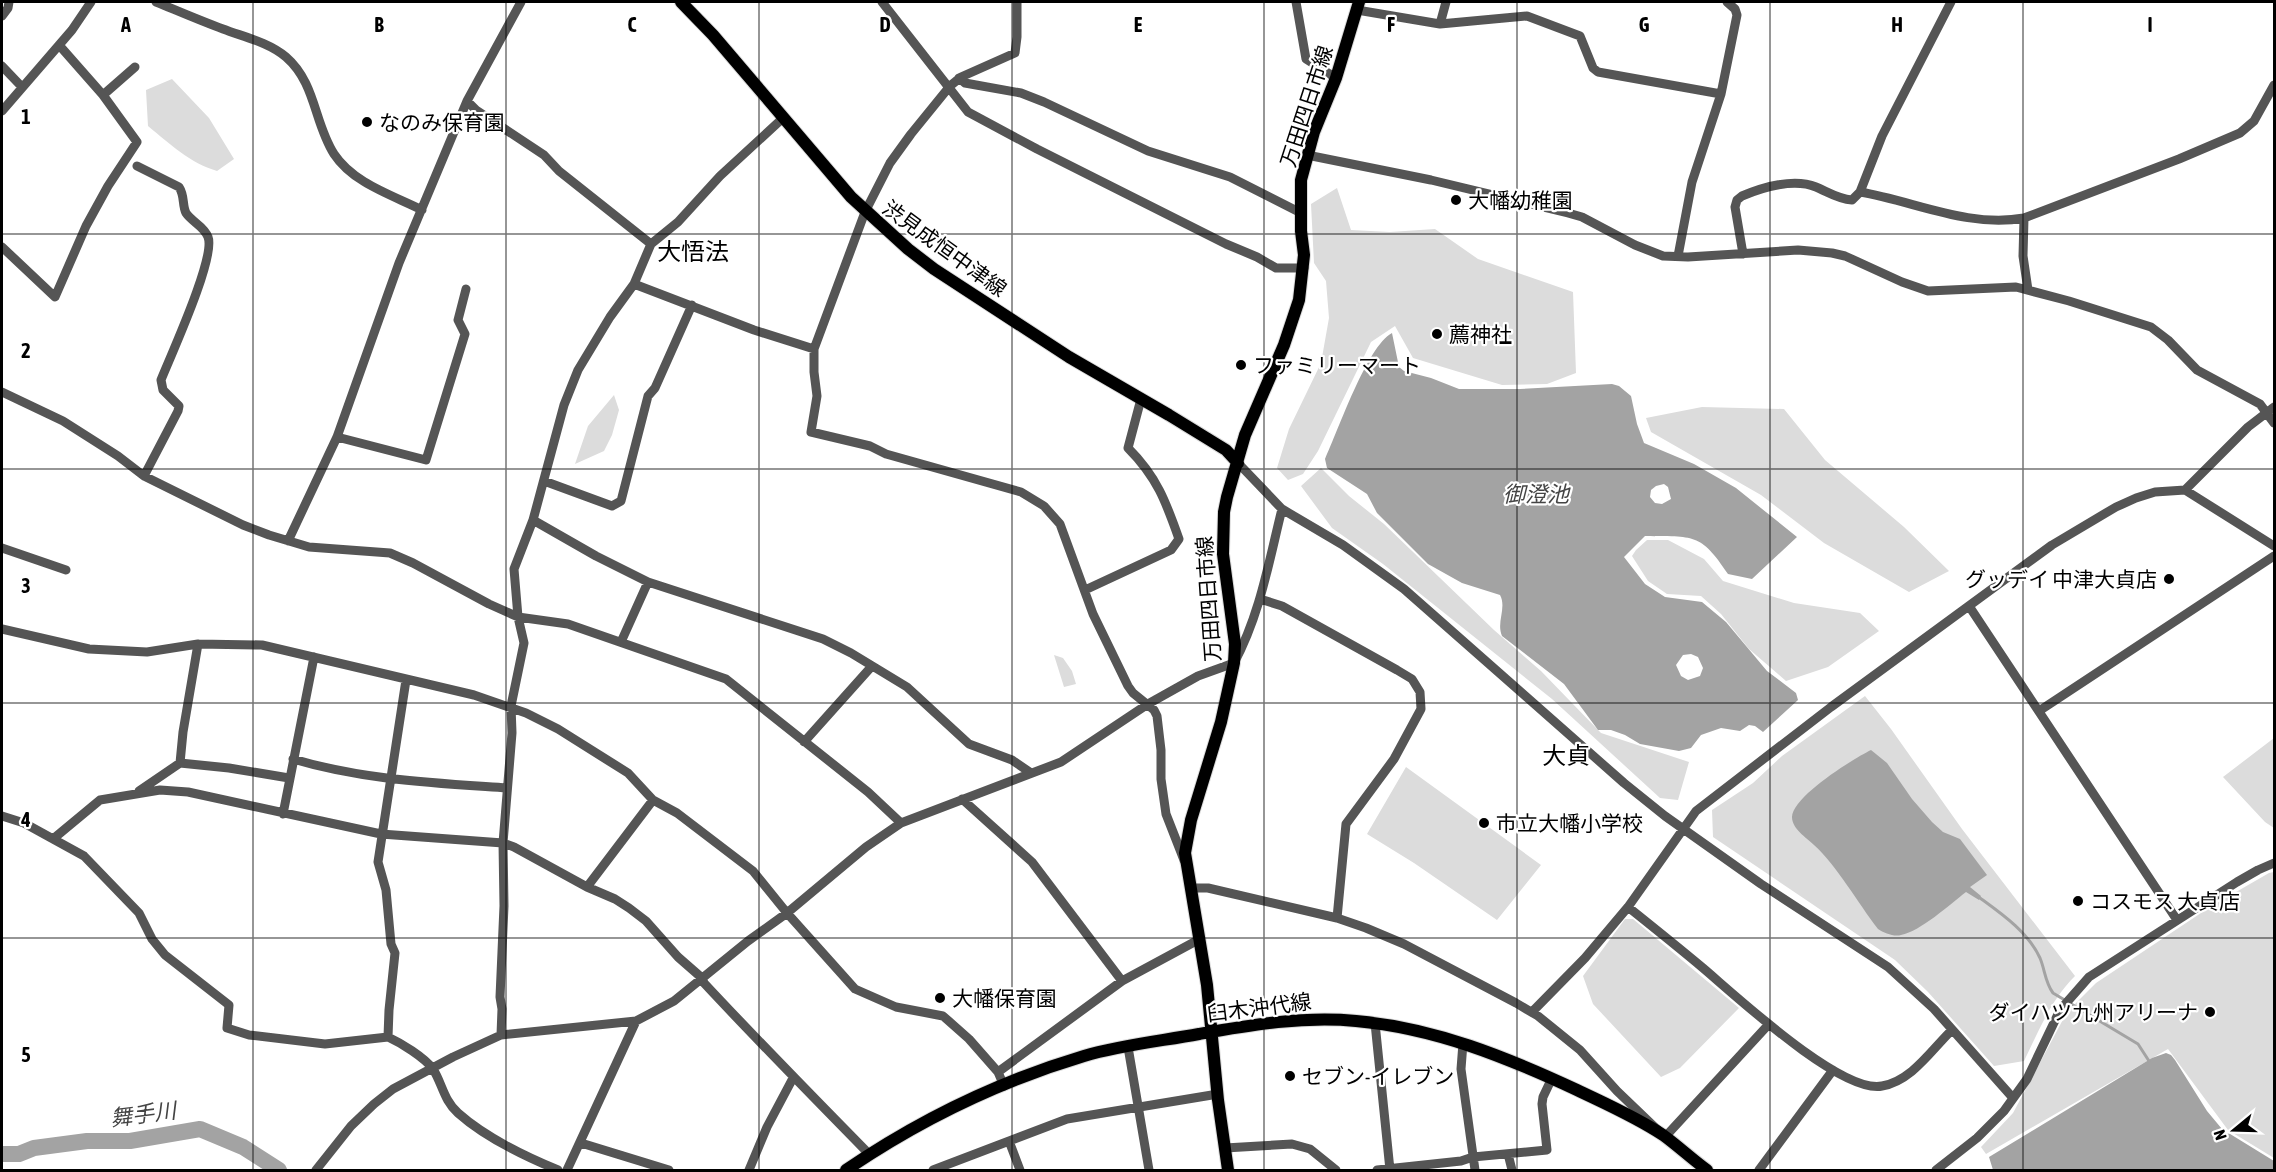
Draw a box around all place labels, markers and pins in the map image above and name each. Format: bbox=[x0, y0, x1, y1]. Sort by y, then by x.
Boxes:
place label: なのみ保育園 bbox=[379, 110, 505, 134]
marker: なのみ保育園 bbox=[360, 115, 374, 129]
place label: 大幡幼稚園 bbox=[1468, 188, 1573, 212]
marker: 大幡幼稚園 bbox=[1449, 193, 1463, 207]
place label: 薦神社 bbox=[1449, 322, 1512, 346]
marker: 薦神社 bbox=[1430, 327, 1444, 341]
place label: ファミリーマート bbox=[1253, 353, 1421, 377]
marker: ファミリーマート bbox=[1234, 358, 1248, 372]
place label: グッデイ 中津大貞店 bbox=[1965, 567, 2157, 591]
marker: グッデイ 中津大貞店 bbox=[2162, 572, 2176, 586]
place label: 市立大幡小学校 bbox=[1496, 811, 1643, 835]
marker: 市立大幡小学校 bbox=[1477, 816, 1491, 830]
place label: コスモス 大貞店 bbox=[2090, 889, 2240, 913]
marker: コスモス 大貞店 bbox=[2071, 894, 2085, 908]
place label: 大幡保育園 bbox=[952, 986, 1057, 1010]
marker: 大幡保育園 bbox=[933, 991, 947, 1005]
place label: ダイハツ九州アリーナ bbox=[1988, 1000, 2198, 1024]
marker: ダイハツ九州アリーナ bbox=[2203, 1005, 2217, 1019]
place label: セブン-イレブン bbox=[1302, 1064, 1454, 1088]
marker: セブン-イレブン bbox=[1283, 1069, 1297, 1083]

